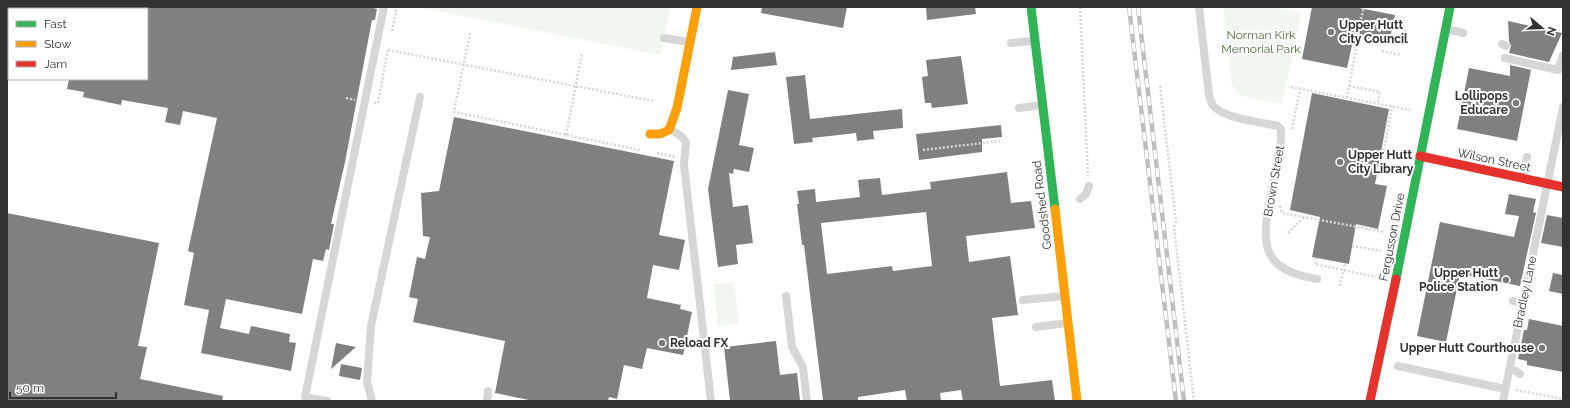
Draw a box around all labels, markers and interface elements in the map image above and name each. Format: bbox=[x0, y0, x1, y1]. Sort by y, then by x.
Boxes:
legend bbox=[8, 8, 148, 80]
north arrow bbox=[1522, 8, 1562, 48]
text: Fast bbox=[44, 17, 67, 31]
place label: Upper Hutt City Council bbox=[1339, 18, 1408, 46]
text: N bbox=[1543, 25, 1558, 37]
marker: Upper Hutt City Council bbox=[1326, 27, 1336, 37]
park label: Norman Kirk Memorial Park bbox=[1221, 28, 1301, 56]
text: Slow bbox=[44, 37, 71, 51]
text: Jam bbox=[44, 57, 67, 71]
place label: Lollipops Educare bbox=[1455, 89, 1508, 117]
marker: Lollipops Educare bbox=[1511, 98, 1521, 108]
street label: Brown Street bbox=[1261, 144, 1287, 218]
street label: Wilson Street bbox=[1456, 145, 1532, 175]
place label: Upper Hutt City Library bbox=[1348, 148, 1414, 176]
marker: Upper Hutt City Library bbox=[1335, 157, 1345, 167]
street label: Goodshed Road bbox=[1030, 160, 1054, 250]
street label: Fergusson Drive bbox=[1377, 192, 1407, 282]
street label: Bradley Lane bbox=[1511, 255, 1539, 329]
place label: Upper Hutt Police Station bbox=[1419, 266, 1498, 294]
marker: Upper Hutt Police Station bbox=[1501, 275, 1511, 285]
place label: Reload FX bbox=[670, 336, 728, 350]
marker: Reload FX bbox=[657, 338, 667, 348]
place label: Upper Hutt Courthouse bbox=[1400, 341, 1534, 355]
marker: Upper Hutt Courthouse bbox=[1537, 343, 1547, 353]
scale bar bbox=[10, 374, 116, 400]
text: 50 m bbox=[16, 381, 44, 395]

